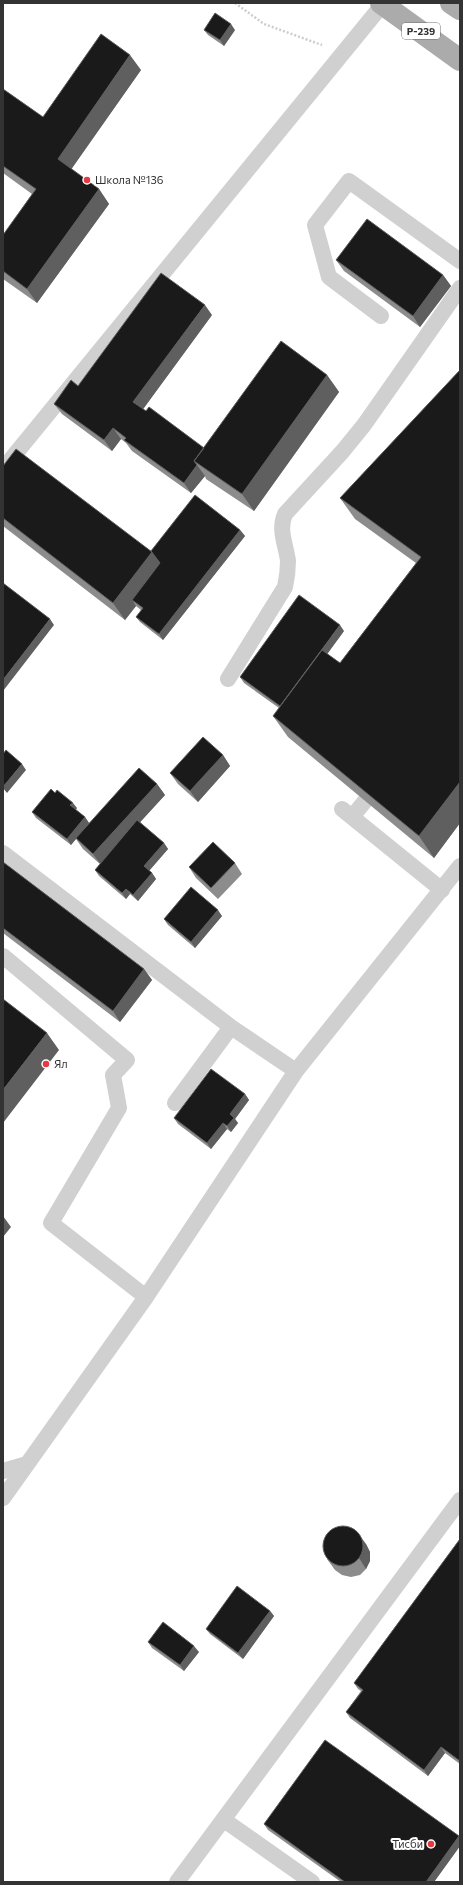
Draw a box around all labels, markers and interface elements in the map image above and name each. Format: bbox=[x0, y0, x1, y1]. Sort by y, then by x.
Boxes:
road number: Р-239 bbox=[402, 23, 440, 39]
place label: Школа №136 bbox=[95, 173, 164, 186]
marker: Школа №136 bbox=[82, 175, 92, 185]
place label: Ял bbox=[54, 1057, 68, 1070]
marker: Ял bbox=[41, 1059, 51, 1069]
place label: Тисби bbox=[392, 1837, 423, 1850]
marker: Тисби bbox=[426, 1839, 436, 1849]

